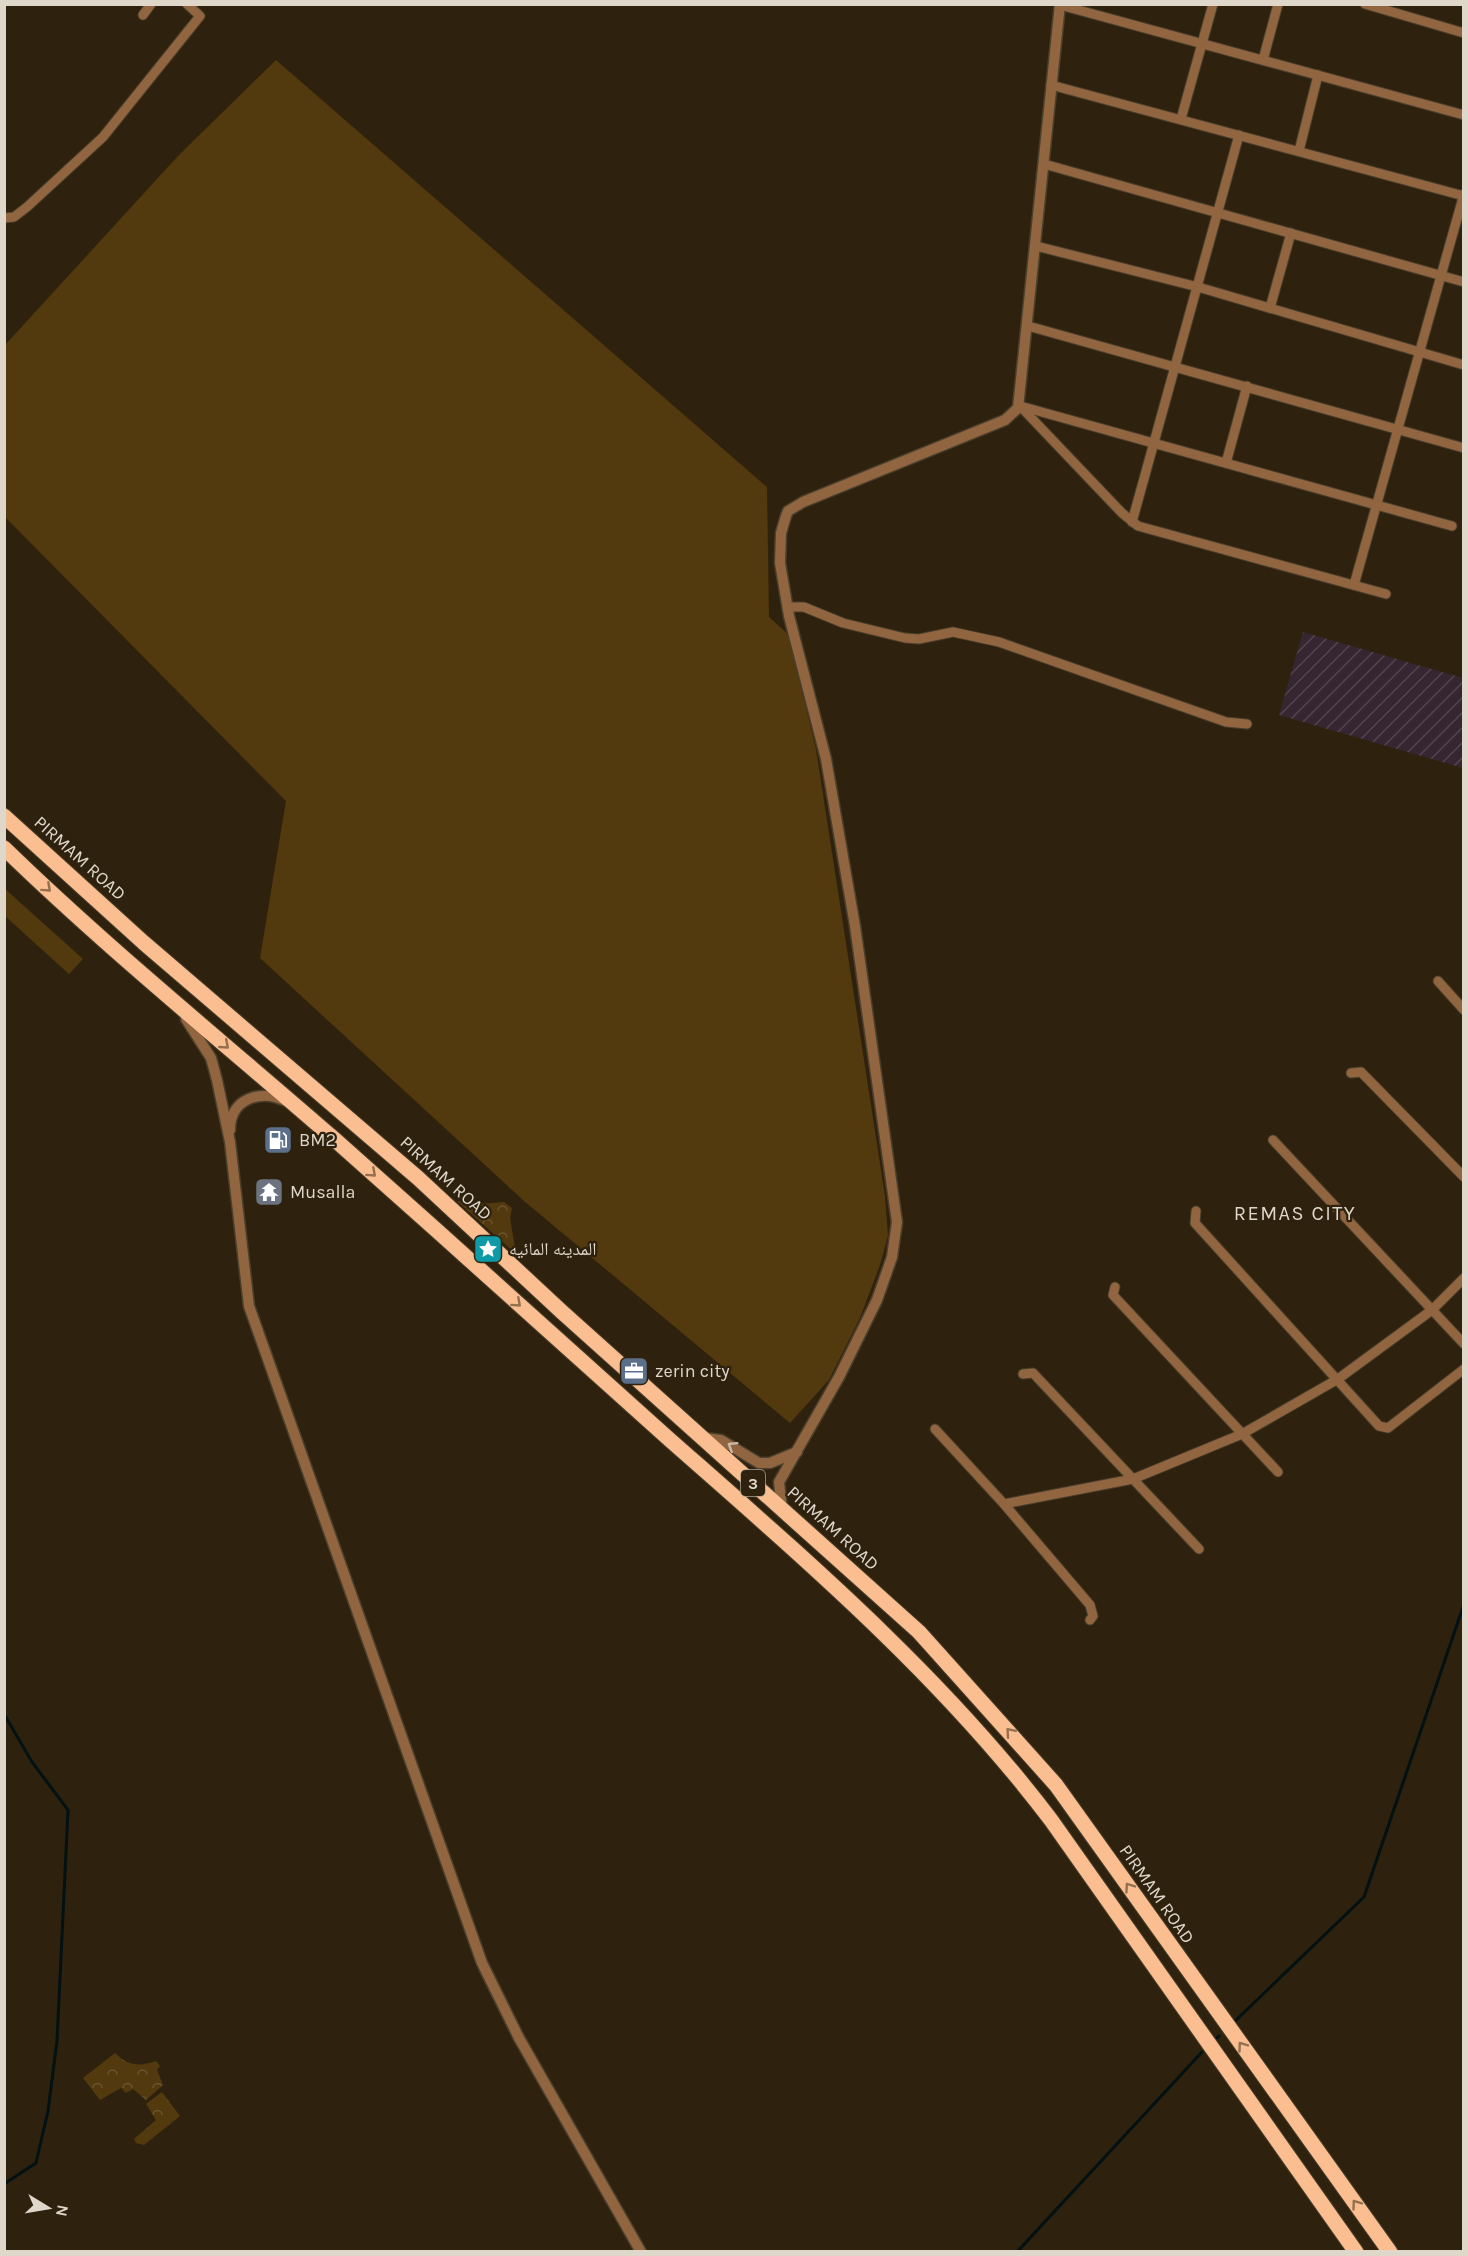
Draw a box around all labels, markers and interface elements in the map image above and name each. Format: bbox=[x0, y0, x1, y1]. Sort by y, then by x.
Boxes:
street label: PIRMAM ROAD bbox=[30, 811, 130, 905]
one-way arrow bbox=[40, 881, 51, 892]
one-way arrow bbox=[218, 1038, 229, 1049]
fuel station icon: BM2 bbox=[262, 1124, 294, 1156]
place label: BM2 bbox=[299, 1129, 336, 1151]
street label: PIRMAM ROAD bbox=[396, 1131, 496, 1225]
one-way arrow bbox=[365, 1166, 376, 1177]
temple icon: Musalla bbox=[253, 1176, 285, 1208]
place label: Musalla bbox=[290, 1181, 356, 1203]
district label: REMAS CITY bbox=[1234, 1202, 1356, 1225]
place icon: المدينه المائيه bbox=[472, 1233, 504, 1265]
place label: المدينه المائيه bbox=[509, 1238, 597, 1260]
one-way arrow bbox=[510, 1296, 521, 1307]
office icon: zerin city bbox=[618, 1355, 650, 1387]
place label: zerin city bbox=[655, 1360, 730, 1382]
one-way arrow bbox=[728, 1442, 738, 1454]
road number: 3 bbox=[741, 1470, 765, 1496]
street label: PIRMAM ROAD bbox=[783, 1481, 883, 1575]
one-way arrow bbox=[1007, 1728, 1018, 1739]
street label: PIRMAM ROAD bbox=[1115, 1840, 1199, 1948]
one-way arrow bbox=[1125, 1882, 1136, 1893]
one-way arrow bbox=[1238, 2042, 1249, 2053]
north arrow bbox=[18, 2178, 78, 2238]
one-way arrow bbox=[1352, 2200, 1363, 2211]
text: N bbox=[52, 2203, 73, 2218]

